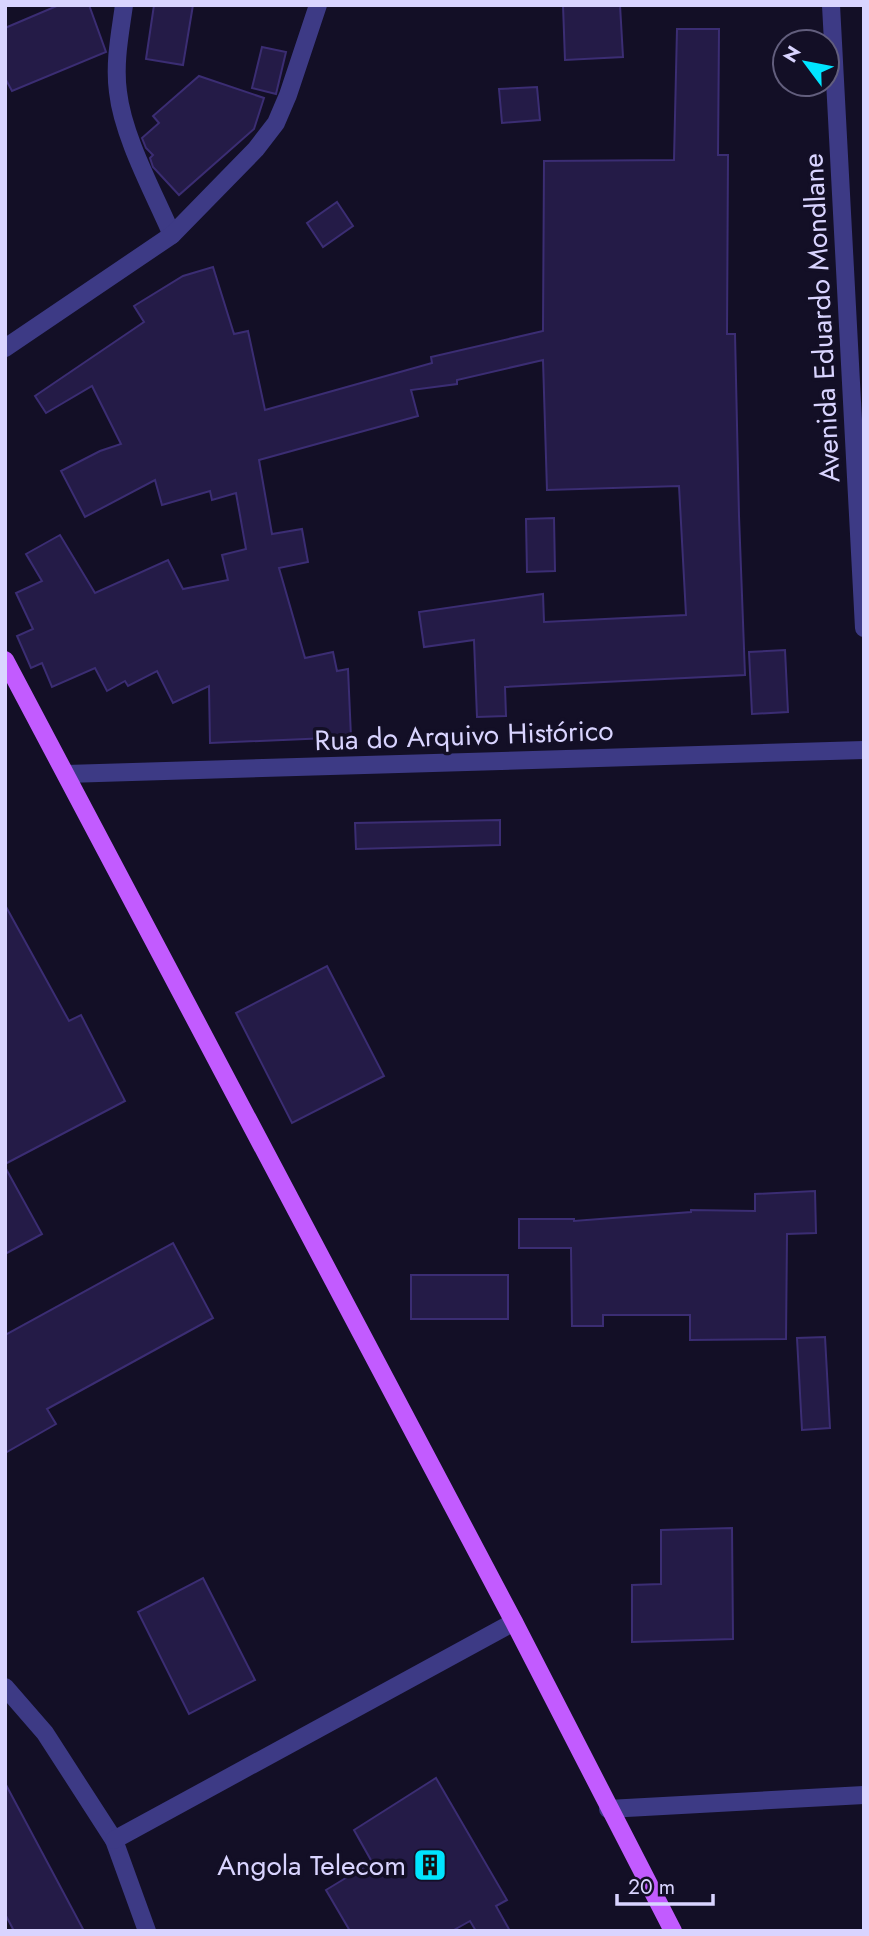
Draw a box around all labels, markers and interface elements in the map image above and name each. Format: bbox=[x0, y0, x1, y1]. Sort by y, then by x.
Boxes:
north arrow bbox=[771, 28, 841, 98]
text: N bbox=[777, 41, 807, 68]
street label: Avenida Eduardo Mondlane bbox=[792, 152, 851, 484]
street label: Rua do Arquivo Histórico bbox=[314, 710, 614, 761]
place label: Angola Telecom bbox=[217, 1845, 406, 1886]
building icon: Angola Telecom bbox=[411, 1846, 449, 1884]
scale bar bbox=[617, 1862, 713, 1906]
text: 20 m bbox=[628, 1872, 675, 1902]

